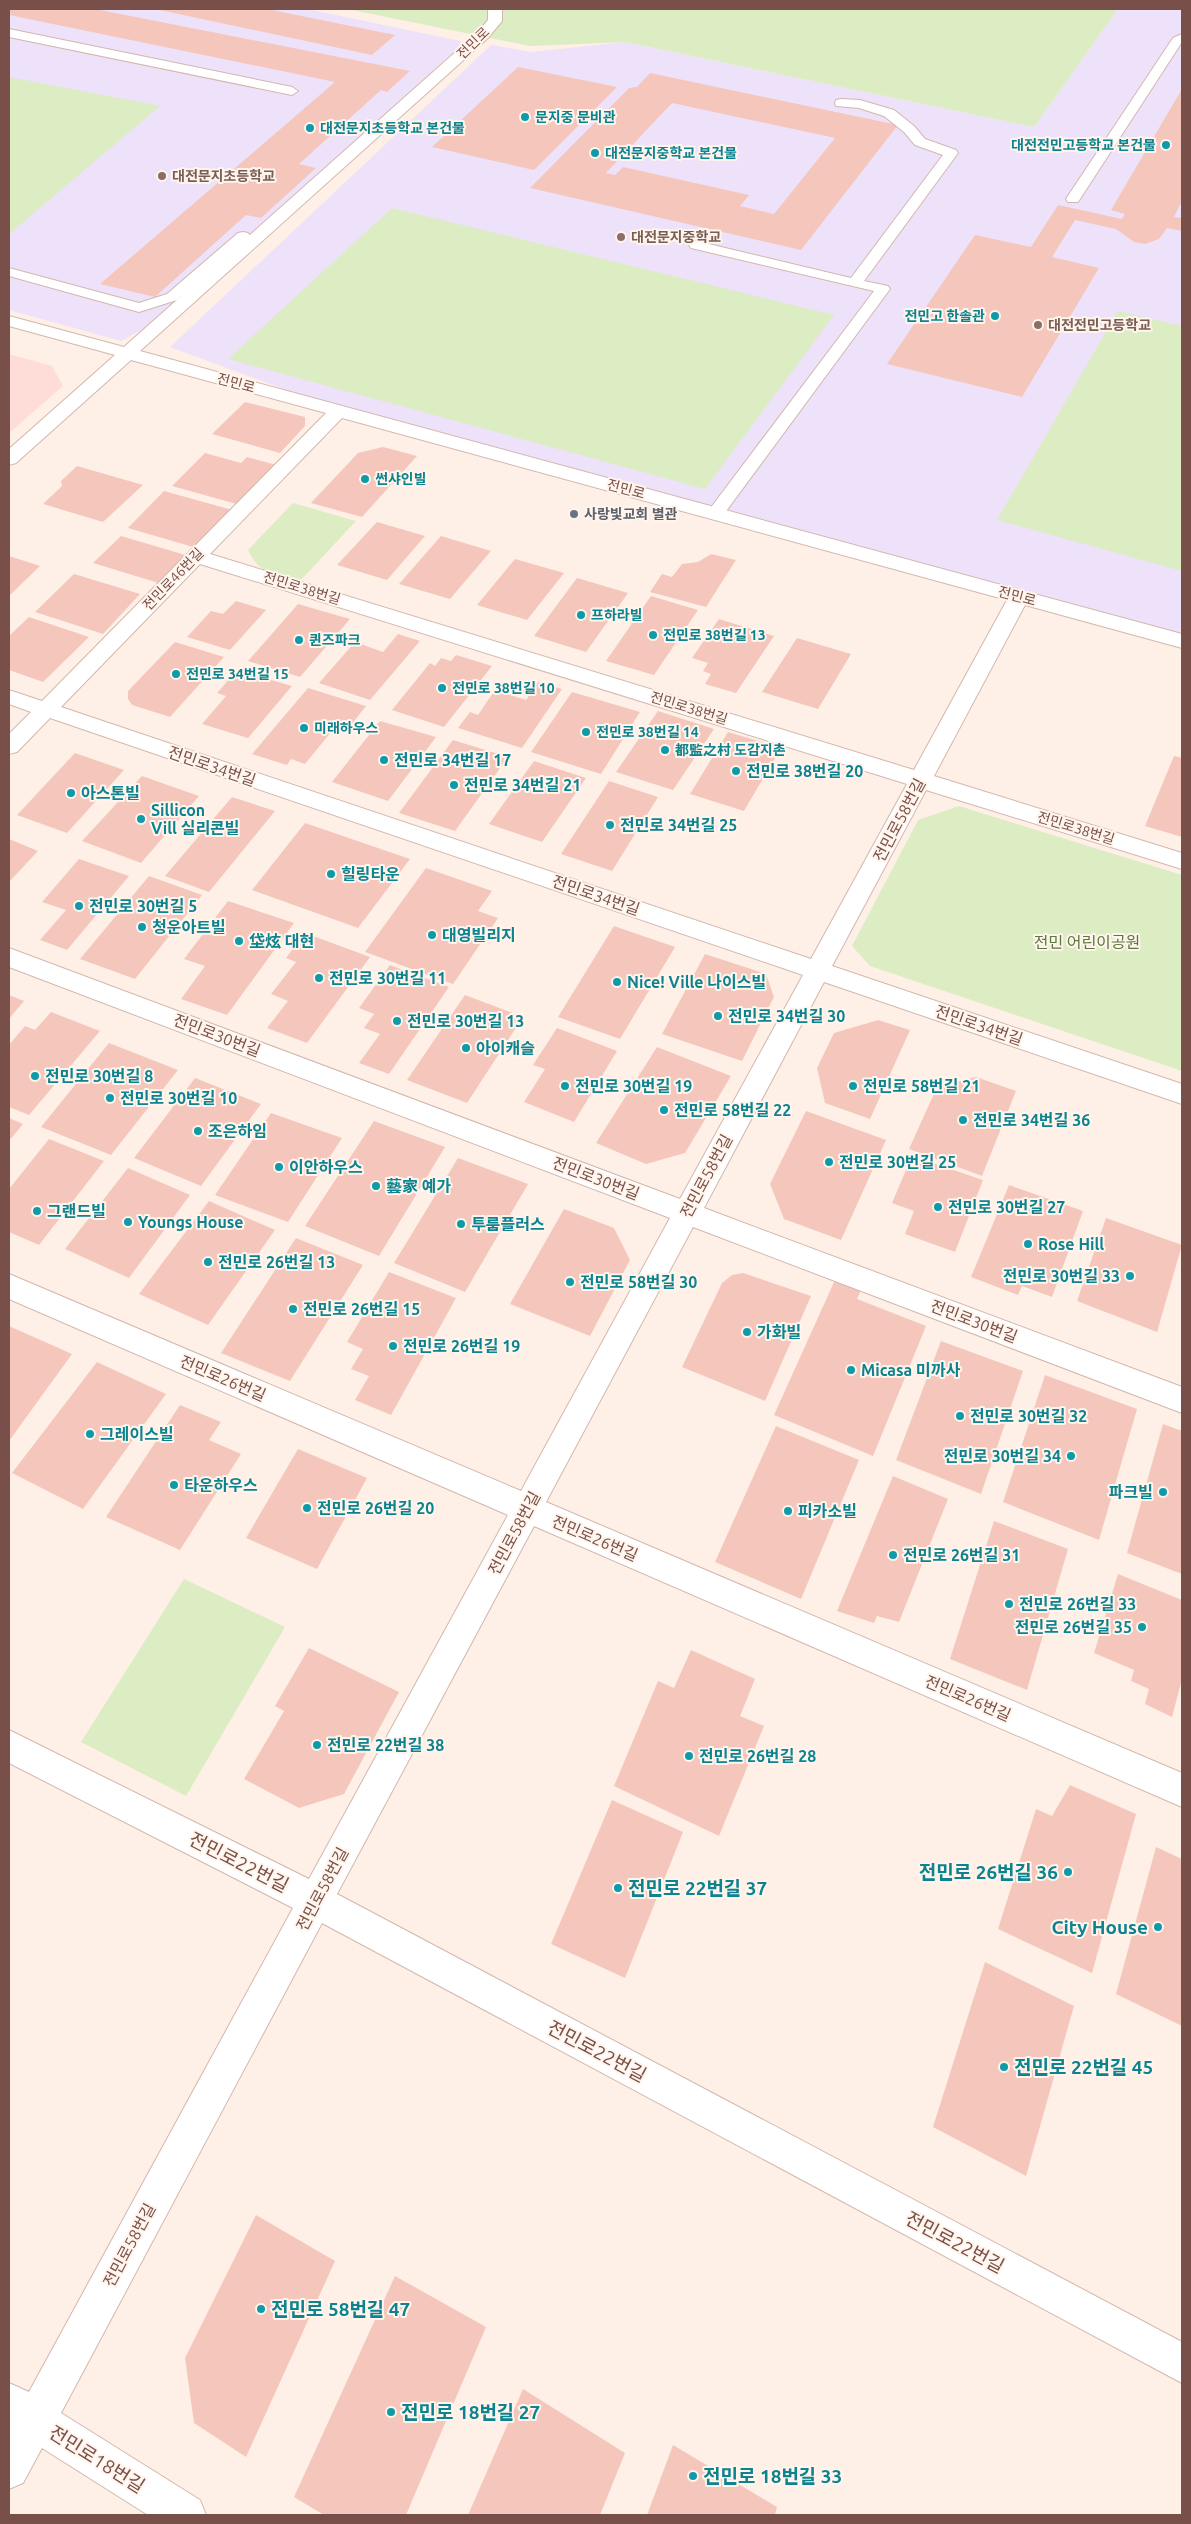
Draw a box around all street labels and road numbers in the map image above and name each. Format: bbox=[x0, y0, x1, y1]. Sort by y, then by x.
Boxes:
street label: 전민로 bbox=[454, 24, 493, 62]
street label: 전민로 bbox=[215, 370, 257, 396]
street label: 전민로 bbox=[605, 476, 647, 502]
street label: 전민로46번길 bbox=[139, 545, 207, 613]
street label: 전민로38번길 bbox=[261, 569, 343, 607]
street label: 전민로 bbox=[996, 583, 1038, 609]
street label: 전민로38번길 bbox=[648, 689, 730, 727]
street label: 전민로34번길 bbox=[166, 743, 258, 789]
street label: 전민로58번길 bbox=[870, 775, 928, 865]
street label: 전민로38번길 bbox=[1035, 809, 1117, 847]
street label: 전민로34번길 bbox=[550, 872, 642, 918]
street label: 전민로34번길 bbox=[933, 1002, 1025, 1048]
street label: 전민로30번길 bbox=[171, 1010, 263, 1060]
street label: 전민로58번길 bbox=[677, 1131, 735, 1221]
street label: 전민로30번길 bbox=[550, 1153, 642, 1203]
street label: 전민로30번길 bbox=[928, 1296, 1020, 1346]
street label: 전민로26번길 bbox=[177, 1352, 269, 1404]
street label: 전민로58번길 bbox=[485, 1488, 543, 1578]
street label: 전민로26번길 bbox=[549, 1512, 641, 1564]
street label: 전민로26번길 bbox=[922, 1672, 1014, 1724]
street label: 전민로22번길 bbox=[186, 1827, 292, 1897]
street label: 전민로58번길 bbox=[293, 1844, 351, 1934]
street label: 전민로22번길 bbox=[544, 2016, 650, 2086]
street label: 전민로58번길 bbox=[100, 2200, 158, 2290]
street label: 전민로22번길 bbox=[902, 2207, 1008, 2277]
street label: 전민로18번길 bbox=[45, 2421, 149, 2497]

